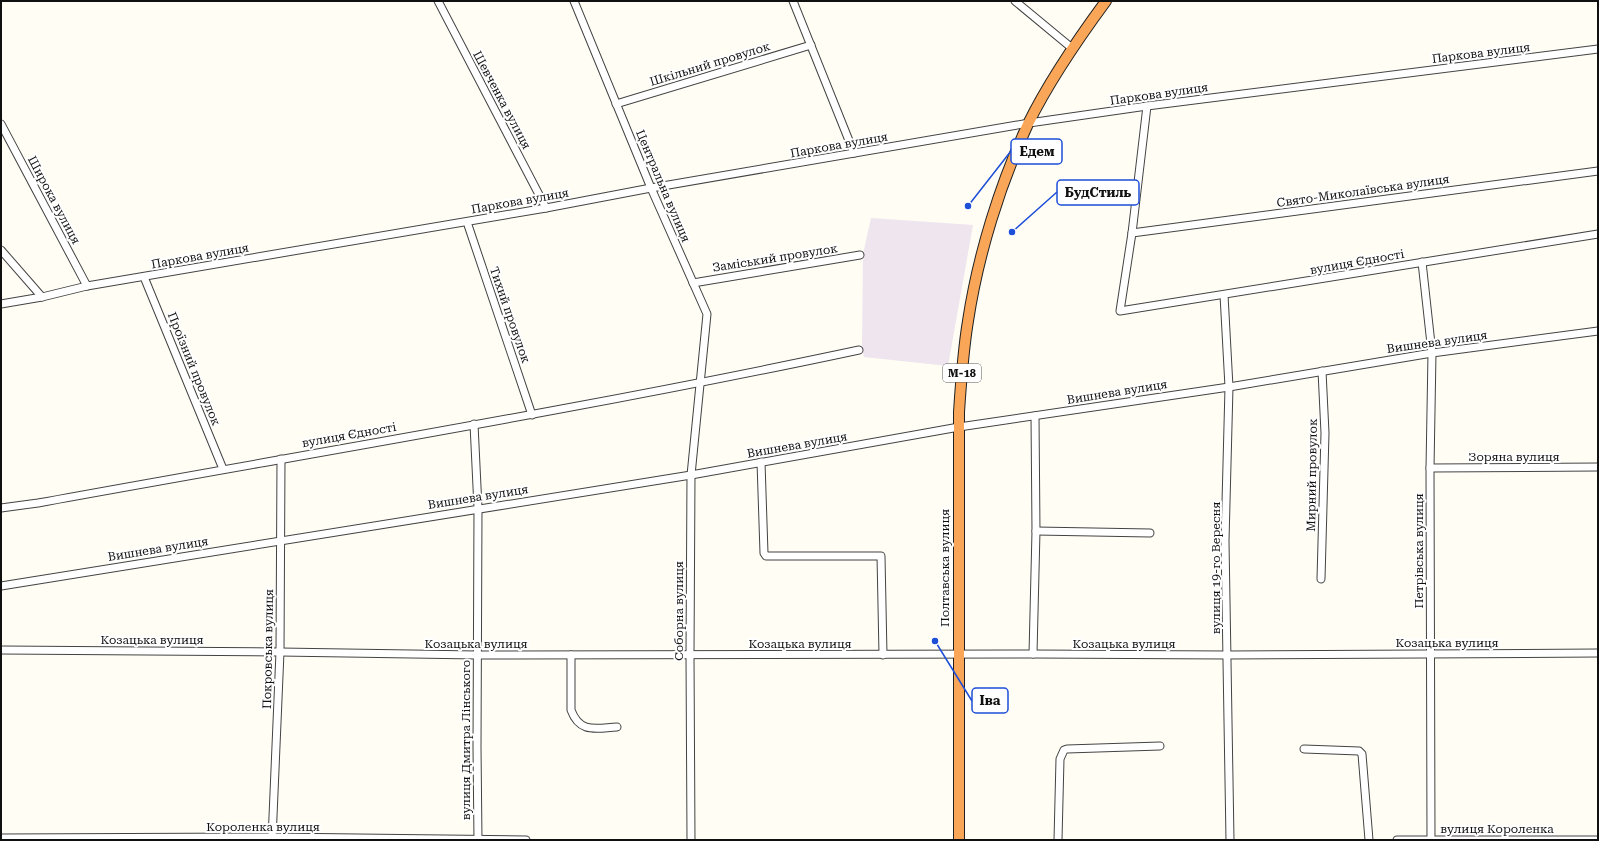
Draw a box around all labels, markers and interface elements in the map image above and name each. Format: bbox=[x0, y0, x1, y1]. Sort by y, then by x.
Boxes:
street label: Шкільний провулок bbox=[648, 39, 772, 89]
street label: Паркова вулиця bbox=[1431, 40, 1531, 66]
street label: Шевченка вулиця bbox=[470, 49, 534, 152]
street label: Паркова вулиця bbox=[1109, 80, 1209, 108]
street label: Центральна вулиця bbox=[633, 128, 693, 244]
street label: Паркова вулиця bbox=[789, 130, 889, 160]
callout: Едем bbox=[1011, 139, 1062, 164]
text: Едем bbox=[1019, 144, 1055, 159]
street label: Широка вулиця bbox=[25, 154, 83, 246]
street label: Свято-Миколаївська вулиця bbox=[1276, 172, 1450, 210]
callout: БудСтиль bbox=[1057, 180, 1139, 205]
text: БудСтиль bbox=[1065, 185, 1131, 200]
street label: Паркова вулиця bbox=[470, 186, 570, 216]
street label: Паркова вулиця bbox=[150, 241, 250, 271]
street label: Заміський провулок bbox=[711, 241, 839, 275]
street label: вулиця Єдності bbox=[1309, 247, 1405, 277]
street label: Тихий провулок bbox=[487, 265, 533, 365]
street label: Проїзний провулок bbox=[165, 310, 223, 428]
street label: Вишнева вулиця bbox=[1386, 328, 1488, 356]
road number: М-18 bbox=[943, 364, 981, 382]
street label: Вишнева вулиця bbox=[1066, 377, 1168, 407]
street label: Мирний провулок bbox=[1304, 418, 1320, 532]
street label: вулиця Єдності bbox=[301, 420, 397, 450]
street label: Вишнева вулиця bbox=[746, 429, 848, 461]
street label: Зоряна вулиця bbox=[1468, 450, 1560, 464]
street label: Вишнева вулиця bbox=[427, 482, 529, 512]
street label: Петрівська вулиця bbox=[1412, 493, 1426, 609]
street label: вулиця 19-го Вересня bbox=[1209, 502, 1223, 634]
street label: Полтавська вулиця bbox=[938, 509, 952, 627]
street label: Вишнева вулиця bbox=[107, 534, 209, 564]
street label: Соборна вулиця bbox=[672, 561, 686, 661]
street label: Покровська вулиця bbox=[260, 589, 276, 709]
street label: Козацька вулиця bbox=[100, 633, 204, 647]
street label: Козацька вулиця bbox=[1395, 636, 1499, 650]
street label: Козацька вулиця bbox=[424, 637, 528, 651]
street label: Козацька вулиця bbox=[748, 637, 852, 651]
street label: Козацька вулиця bbox=[1072, 637, 1176, 651]
street label: вулиця Дмитра Лінського bbox=[459, 660, 473, 820]
callout: Іва bbox=[972, 688, 1008, 713]
text: Іва bbox=[980, 693, 1001, 708]
street label: Короленка вулиця bbox=[206, 820, 320, 834]
street label: вулиця Короленка bbox=[1440, 822, 1554, 836]

